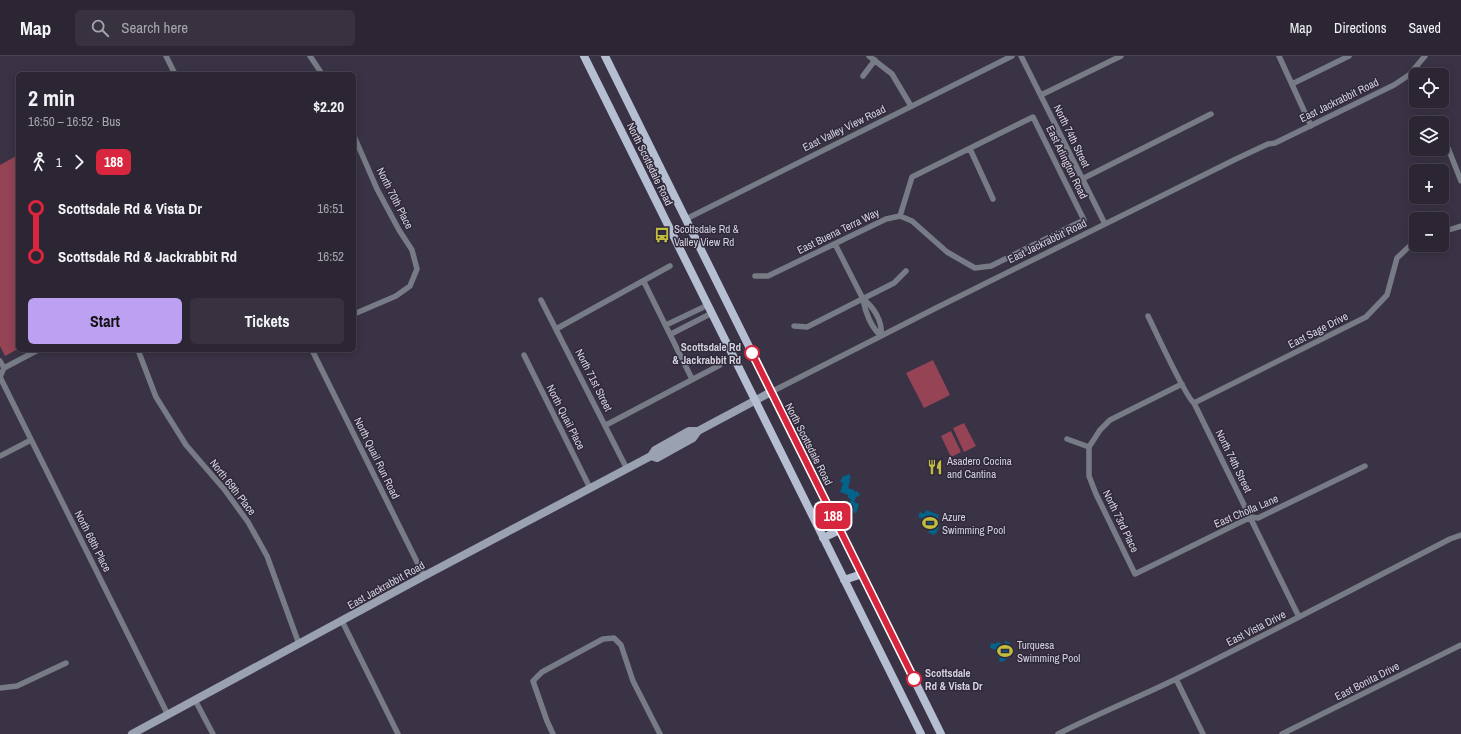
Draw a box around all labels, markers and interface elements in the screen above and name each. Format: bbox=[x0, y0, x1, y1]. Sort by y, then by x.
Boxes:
search box bbox=[75, 10, 355, 46]
text: Map bbox=[20, 15, 51, 41]
icon: search bbox=[89, 17, 111, 39]
text: Search here bbox=[121, 17, 188, 38]
text: Map bbox=[1290, 19, 1312, 37]
text: Directions bbox=[1334, 19, 1386, 37]
text: Saved bbox=[1408, 19, 1441, 37]
map controls bbox=[1409, 68, 1449, 252]
button: locate bbox=[1409, 68, 1449, 108]
street label: East Jackrabbit Road bbox=[1297, 75, 1381, 125]
text: 2 min bbox=[28, 83, 75, 113]
text: $2.20 bbox=[313, 96, 344, 117]
street label: East Valley View Road bbox=[800, 102, 888, 154]
street label: North 74th Street bbox=[1051, 102, 1094, 170]
text: 16:50 – 16:52 · Bus bbox=[28, 113, 120, 130]
button: layers bbox=[1409, 116, 1449, 156]
street label: North Scottsdale Road bbox=[624, 120, 676, 208]
street label: East Arlington Road bbox=[1043, 123, 1091, 201]
icon: walk bbox=[28, 151, 50, 173]
icon: forward bbox=[68, 151, 90, 173]
text: 188 bbox=[104, 153, 123, 171]
text: 1 bbox=[56, 154, 62, 171]
button: + bbox=[1409, 164, 1449, 204]
street label: North 70th Place bbox=[374, 165, 416, 231]
text: Scottsdale Rd & Vista Dr bbox=[58, 198, 202, 219]
text: 16:51 bbox=[317, 200, 344, 217]
street label: East Buena Terra Way bbox=[795, 205, 882, 257]
button: − bbox=[1409, 212, 1449, 252]
street label: East Jackrabbit Road bbox=[1005, 216, 1089, 266]
place label: Scottsdale Rd & Valley View Rd bbox=[674, 222, 739, 249]
bus stop icon: Scottsdale Rd & Valley View Rd bbox=[653, 226, 671, 244]
text: Scottsdale Rd & Jackrabbit Rd bbox=[58, 246, 237, 267]
text: 16:52 bbox=[317, 248, 344, 265]
button: Start bbox=[28, 298, 182, 344]
button: Tickets bbox=[190, 298, 344, 344]
street label: East Sage Drive bbox=[1286, 309, 1350, 351]
place label: Scottsdale Rd & Jackrabbit Rd bbox=[672, 340, 741, 367]
marker: Scottsdale Rd & Jackrabbit Rd bbox=[744, 345, 760, 361]
street label: North 71st Street bbox=[572, 346, 616, 414]
street label: North Quail Place bbox=[544, 382, 588, 452]
street label: North Scottsdale Road bbox=[782, 400, 836, 488]
street label: North Quail Run Road bbox=[351, 415, 403, 501]
street label: North 74th Street bbox=[1213, 427, 1256, 495]
place label: Asadero Cocina and Cantina bbox=[946, 454, 1012, 481]
street label: North 69th Place bbox=[207, 456, 259, 518]
restaurant icon: Asadero Cocina and Cantina bbox=[926, 458, 944, 476]
street label: North 73rd Place bbox=[1100, 488, 1142, 554]
street label: East Cholla Lane bbox=[1212, 491, 1280, 531]
line badge: 188 bbox=[810, 503, 856, 529]
text: 188 bbox=[823, 507, 843, 525]
street label: North 68th Place bbox=[72, 508, 114, 574]
place label: Azure Swimming Pool bbox=[941, 510, 1005, 537]
sports icon: Azure Swimming Pool bbox=[921, 514, 939, 532]
street label: East Jackrabbit Road bbox=[345, 558, 427, 612]
street label: East Vista Drive bbox=[1224, 607, 1288, 649]
place label: Turquesa Swimming Pool bbox=[1017, 638, 1080, 665]
sports icon: Turquesa Swimming Pool bbox=[996, 642, 1014, 660]
street label: East Bonita Drive bbox=[1332, 659, 1402, 703]
place label: Scottsdale Rd & Vista Dr bbox=[925, 666, 983, 693]
marker: Scottsdale Rd & Vista Dr bbox=[906, 671, 922, 687]

